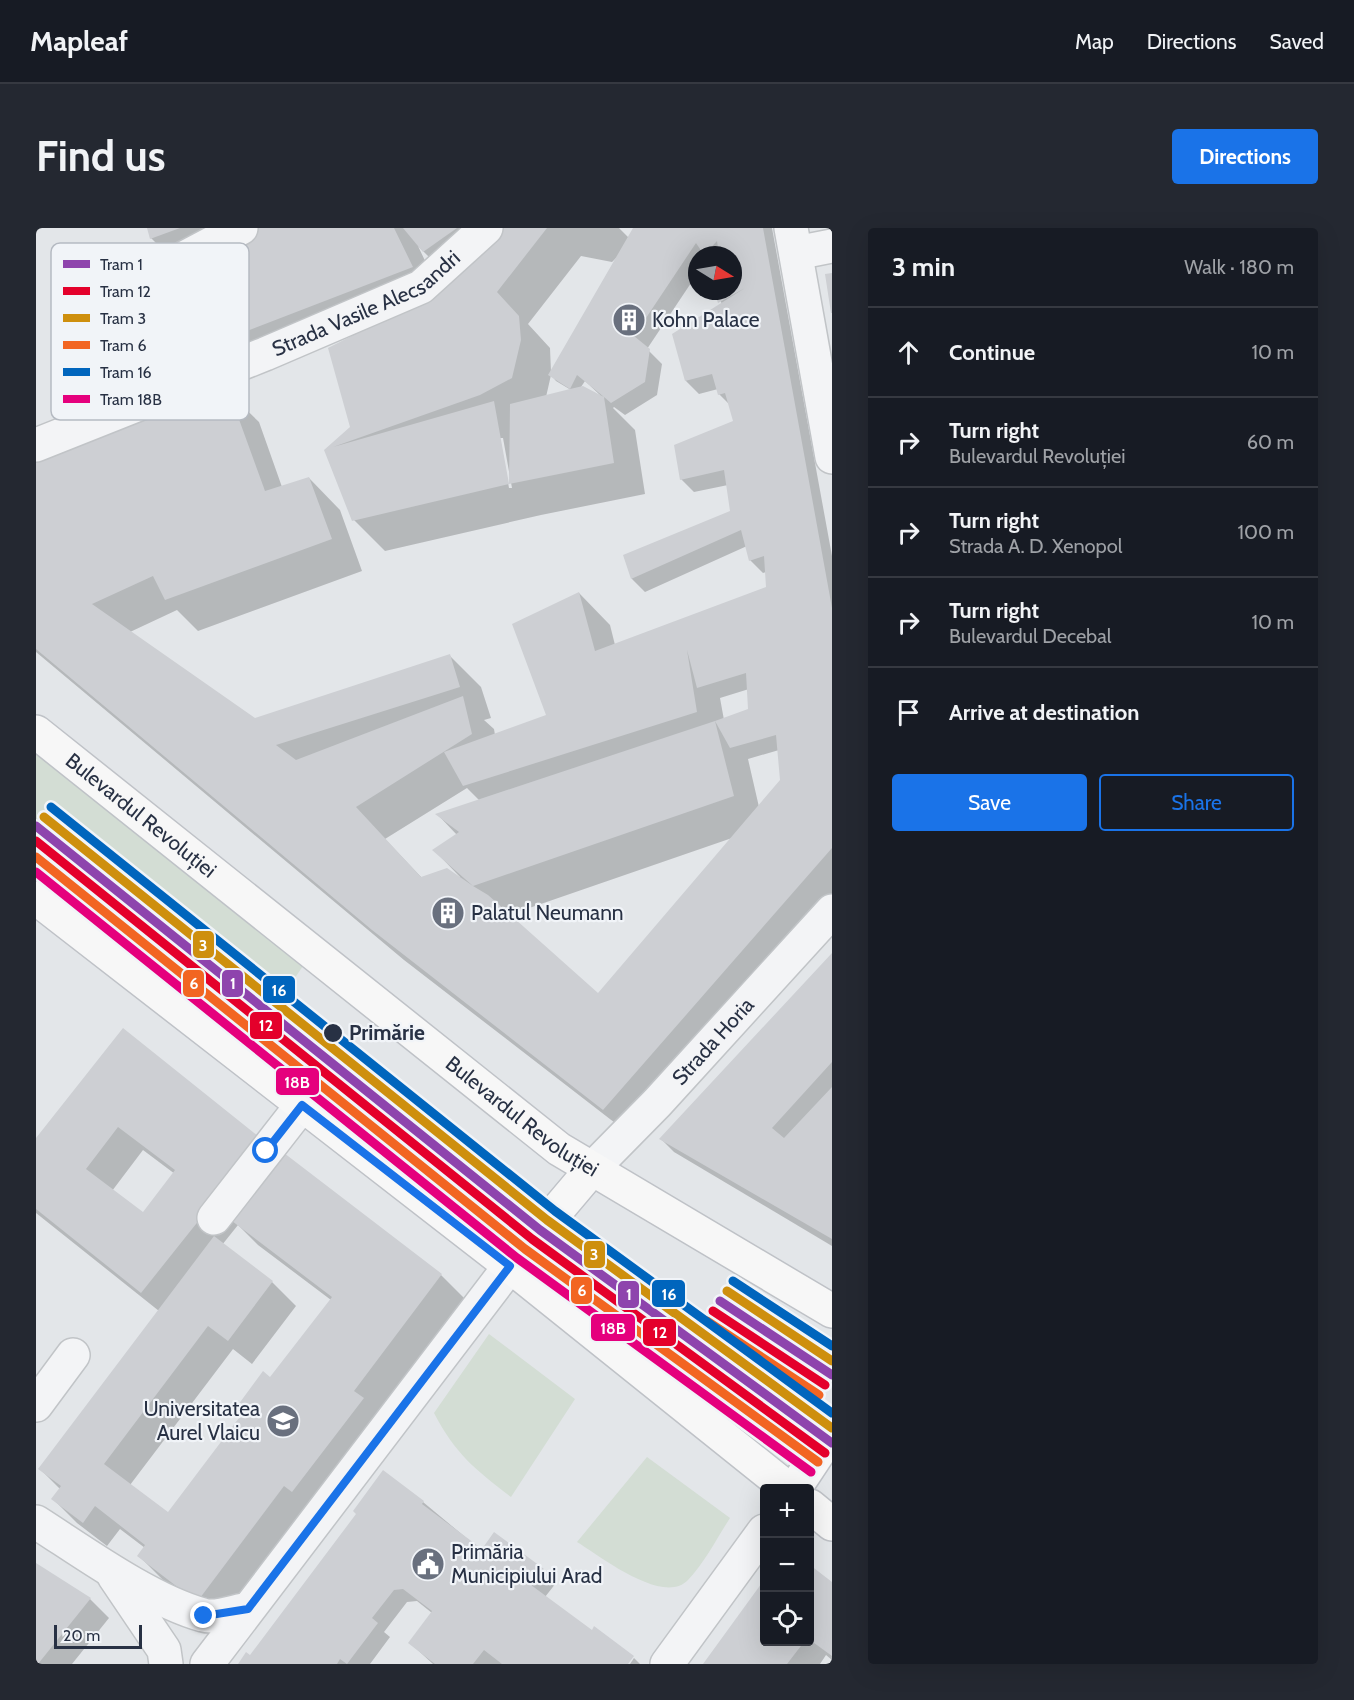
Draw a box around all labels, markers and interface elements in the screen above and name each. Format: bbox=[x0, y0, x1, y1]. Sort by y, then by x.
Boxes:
text: Mapleaf bbox=[30, 24, 128, 58]
text: Map bbox=[1075, 29, 1114, 54]
text: Directions bbox=[1147, 29, 1236, 54]
text: Saved bbox=[1269, 29, 1324, 54]
button: Directions bbox=[1172, 129, 1318, 184]
text: Find us bbox=[36, 130, 165, 182]
legend bbox=[51, 243, 249, 420]
street label: Strada Vasile Alecsandri bbox=[268, 245, 465, 361]
north arrow bbox=[688, 246, 742, 300]
text: 3 min bbox=[892, 251, 955, 283]
text: Tram 1 bbox=[100, 255, 143, 274]
text: Walk · 180 m bbox=[1184, 255, 1294, 279]
text: Tram 12 bbox=[100, 282, 151, 301]
building icon: Kohn Palace bbox=[611, 302, 647, 338]
place label: Kohn Palace bbox=[652, 307, 760, 332]
text: Tram 3 bbox=[100, 309, 146, 328]
text: Tram 6 bbox=[100, 336, 146, 355]
icon: ahead bbox=[892, 336, 925, 369]
text: Continue bbox=[949, 339, 1035, 366]
text: 10 m bbox=[1251, 340, 1294, 364]
text: Tram 16 bbox=[100, 363, 152, 382]
text: Tram 18B bbox=[100, 390, 162, 409]
text: Turn right bbox=[949, 417, 1039, 444]
icon: right bbox=[892, 426, 925, 459]
text: 60 m bbox=[1247, 430, 1294, 454]
text: Bulevardul Revoluției bbox=[949, 444, 1125, 468]
text: Turn right bbox=[949, 507, 1039, 534]
icon: right bbox=[892, 516, 925, 549]
text: 100 m bbox=[1238, 520, 1294, 544]
text: Strada A. D. Xenopol bbox=[949, 534, 1122, 558]
text: Turn right bbox=[949, 597, 1039, 624]
icon: right bbox=[892, 606, 925, 639]
text: 10 m bbox=[1251, 610, 1294, 634]
text: Bulevardul Decebal bbox=[949, 624, 1112, 648]
icon: arrive bbox=[892, 696, 925, 729]
text: Arrive at destination bbox=[949, 699, 1139, 726]
street label: Bulevardul Revoluției bbox=[61, 748, 221, 883]
button: Save bbox=[892, 774, 1087, 831]
button: Share bbox=[1099, 774, 1294, 831]
building icon: Palatul Neumann bbox=[430, 895, 466, 931]
place label: Palatul Neumann bbox=[471, 900, 624, 925]
line badge: 3 bbox=[192, 930, 215, 959]
text: 3 bbox=[199, 936, 207, 955]
line badge: 6 bbox=[182, 969, 205, 998]
line badge: 1 bbox=[221, 969, 244, 998]
text: 6 bbox=[190, 974, 199, 993]
text: 1 bbox=[230, 974, 236, 993]
line badge: 16 bbox=[262, 975, 296, 1004]
text: 16 bbox=[272, 981, 286, 1000]
street label: Strada Horia bbox=[667, 992, 759, 1090]
line badge: 12 bbox=[249, 1011, 283, 1040]
text: 12 bbox=[259, 1016, 273, 1035]
place label: Primărie bbox=[349, 1020, 425, 1045]
marker: Primărie bbox=[322, 1022, 344, 1044]
street label: Bulevardul Revoluției bbox=[441, 1051, 603, 1182]
line badge: 18B bbox=[275, 1067, 320, 1096]
text: 18B bbox=[284, 1073, 310, 1092]
route start bbox=[252, 1137, 278, 1163]
line badge: 3 bbox=[583, 1240, 606, 1269]
text: 3 bbox=[590, 1245, 598, 1264]
line badge: 6 bbox=[570, 1276, 593, 1305]
line badge: 16 bbox=[651, 1279, 686, 1308]
line badge: 1 bbox=[617, 1280, 640, 1309]
text: 6 bbox=[578, 1281, 587, 1300]
text: 1 bbox=[626, 1285, 632, 1304]
text: 16 bbox=[662, 1285, 676, 1304]
line badge: 18B bbox=[590, 1313, 636, 1342]
line badge: 12 bbox=[642, 1318, 677, 1347]
text: 18B bbox=[600, 1319, 626, 1338]
text: 12 bbox=[653, 1323, 667, 1342]
place label: Universitatea Aurel Vlaicu bbox=[143, 1396, 260, 1445]
school or university icon: Universitatea Aurel Vlaicu bbox=[265, 1403, 301, 1439]
map controls bbox=[760, 1484, 814, 1646]
button: + bbox=[760, 1484, 814, 1538]
button: − bbox=[760, 1538, 814, 1592]
place label: Primăria Municipiului Arad bbox=[451, 1539, 602, 1588]
public building icon: Primăria Municipiului Arad bbox=[410, 1546, 446, 1582]
button: locate bbox=[760, 1592, 814, 1646]
route end bbox=[190, 1602, 216, 1628]
scale bar bbox=[54, 1622, 142, 1650]
text: 20 m bbox=[63, 1626, 100, 1645]

